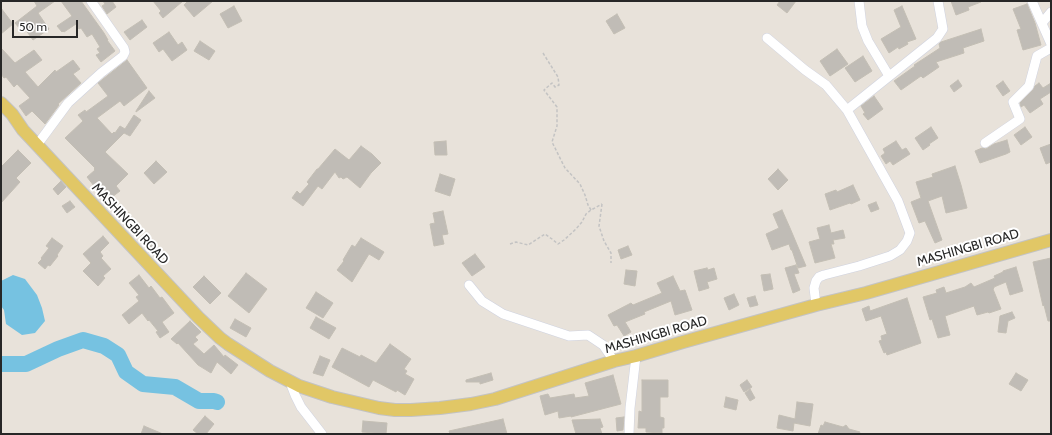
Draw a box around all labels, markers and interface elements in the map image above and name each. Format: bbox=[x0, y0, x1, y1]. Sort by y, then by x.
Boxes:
scale bar bbox=[14, 12, 80, 38]
text: 50 m bbox=[19, 19, 47, 34]
street label: MASHINGBI ROAD bbox=[88, 180, 172, 268]
street label: MASHINGBI ROAD bbox=[915, 226, 1021, 270]
street label: MASHINGBI ROAD bbox=[603, 313, 709, 357]

